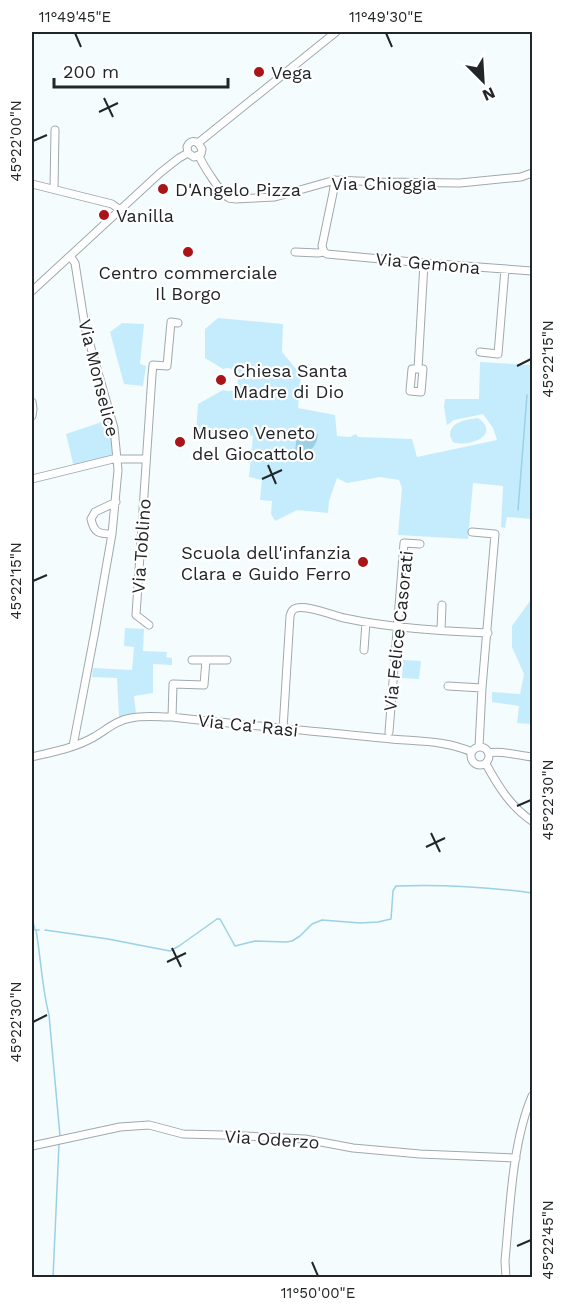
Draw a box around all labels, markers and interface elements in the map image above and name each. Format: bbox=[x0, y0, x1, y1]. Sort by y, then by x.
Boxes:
text: 11°49'45"E bbox=[39, 8, 111, 26]
text: 11°49'30"E bbox=[349, 8, 423, 26]
scale bar bbox=[54, 51, 228, 89]
north arrow bbox=[453, 51, 513, 111]
text: 200 m bbox=[63, 61, 119, 82]
place label: Vega bbox=[271, 62, 312, 83]
marker: Vega bbox=[252, 65, 266, 79]
text: N bbox=[480, 83, 498, 105]
text: 45°22'00"N bbox=[7, 100, 25, 182]
street label: Via Chioggia bbox=[331, 173, 437, 194]
place label: D'Angelo Pizza bbox=[175, 179, 301, 200]
marker: D'Angelo Pizza bbox=[156, 182, 170, 196]
place label: Vanilla bbox=[116, 205, 174, 226]
marker: Vanilla bbox=[97, 208, 111, 222]
marker: Centro commerciale Il Borgo bbox=[181, 245, 195, 259]
street label: Via Gemona bbox=[375, 248, 481, 278]
place label: Centro commerciale Il Borgo bbox=[99, 262, 277, 304]
street label: Via Monselice bbox=[74, 317, 124, 439]
text: 45°22'15"N bbox=[539, 320, 557, 398]
place label: Chiesa Santa Madre di Dio bbox=[233, 360, 347, 402]
marker: Chiesa Santa Madre di Dio bbox=[214, 373, 228, 387]
place label: Museo Veneto del Giocattolo bbox=[192, 422, 315, 464]
marker: Museo Veneto del Giocattolo bbox=[173, 435, 187, 449]
street label: Via Toblino bbox=[127, 498, 155, 594]
text: 45°22'15"N bbox=[7, 542, 25, 620]
place label: Scuola dell'infanzia Clara e Guido Ferro bbox=[181, 542, 351, 584]
street label: Via Felice Casorati bbox=[379, 549, 417, 713]
marker: Scuola dell'infanzia Clara e Guido Ferro bbox=[356, 555, 370, 569]
street label: Via Ca' Rasi bbox=[197, 709, 299, 741]
text: 45°22'30"N bbox=[539, 760, 557, 840]
text: 45°22'30"N bbox=[7, 982, 25, 1062]
street label: Via Oderzo bbox=[224, 1125, 320, 1153]
text: 45°22'45"N bbox=[539, 1200, 557, 1280]
text: 11°50'00"E bbox=[281, 1284, 355, 1302]

